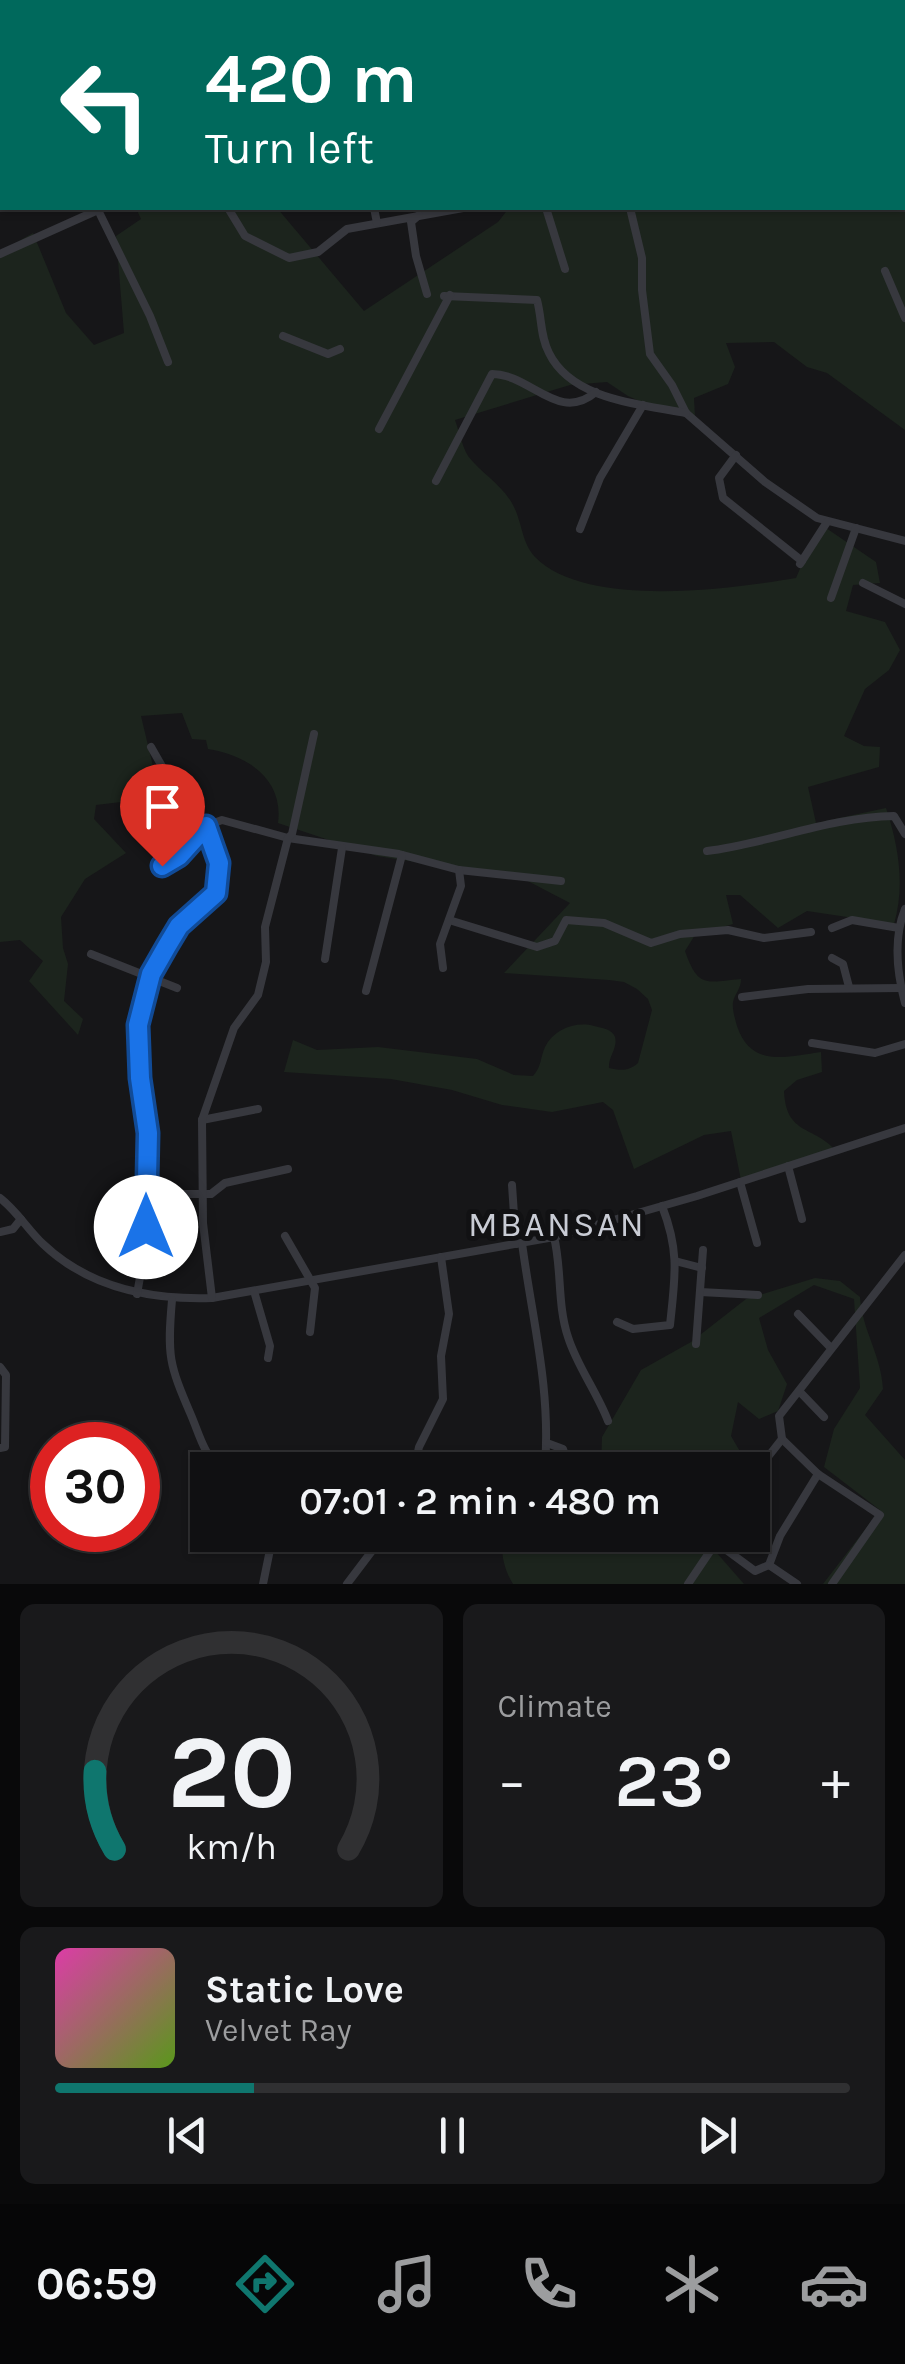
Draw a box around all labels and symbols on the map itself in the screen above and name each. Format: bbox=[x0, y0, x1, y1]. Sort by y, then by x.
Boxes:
pin bbox=[120, 764, 205, 867]
position arrow bbox=[94, 1175, 198, 1279]
district label: MBANSAN bbox=[468, 1204, 646, 1245]
speed limit sign: 30 bbox=[30, 1422, 160, 1552]

